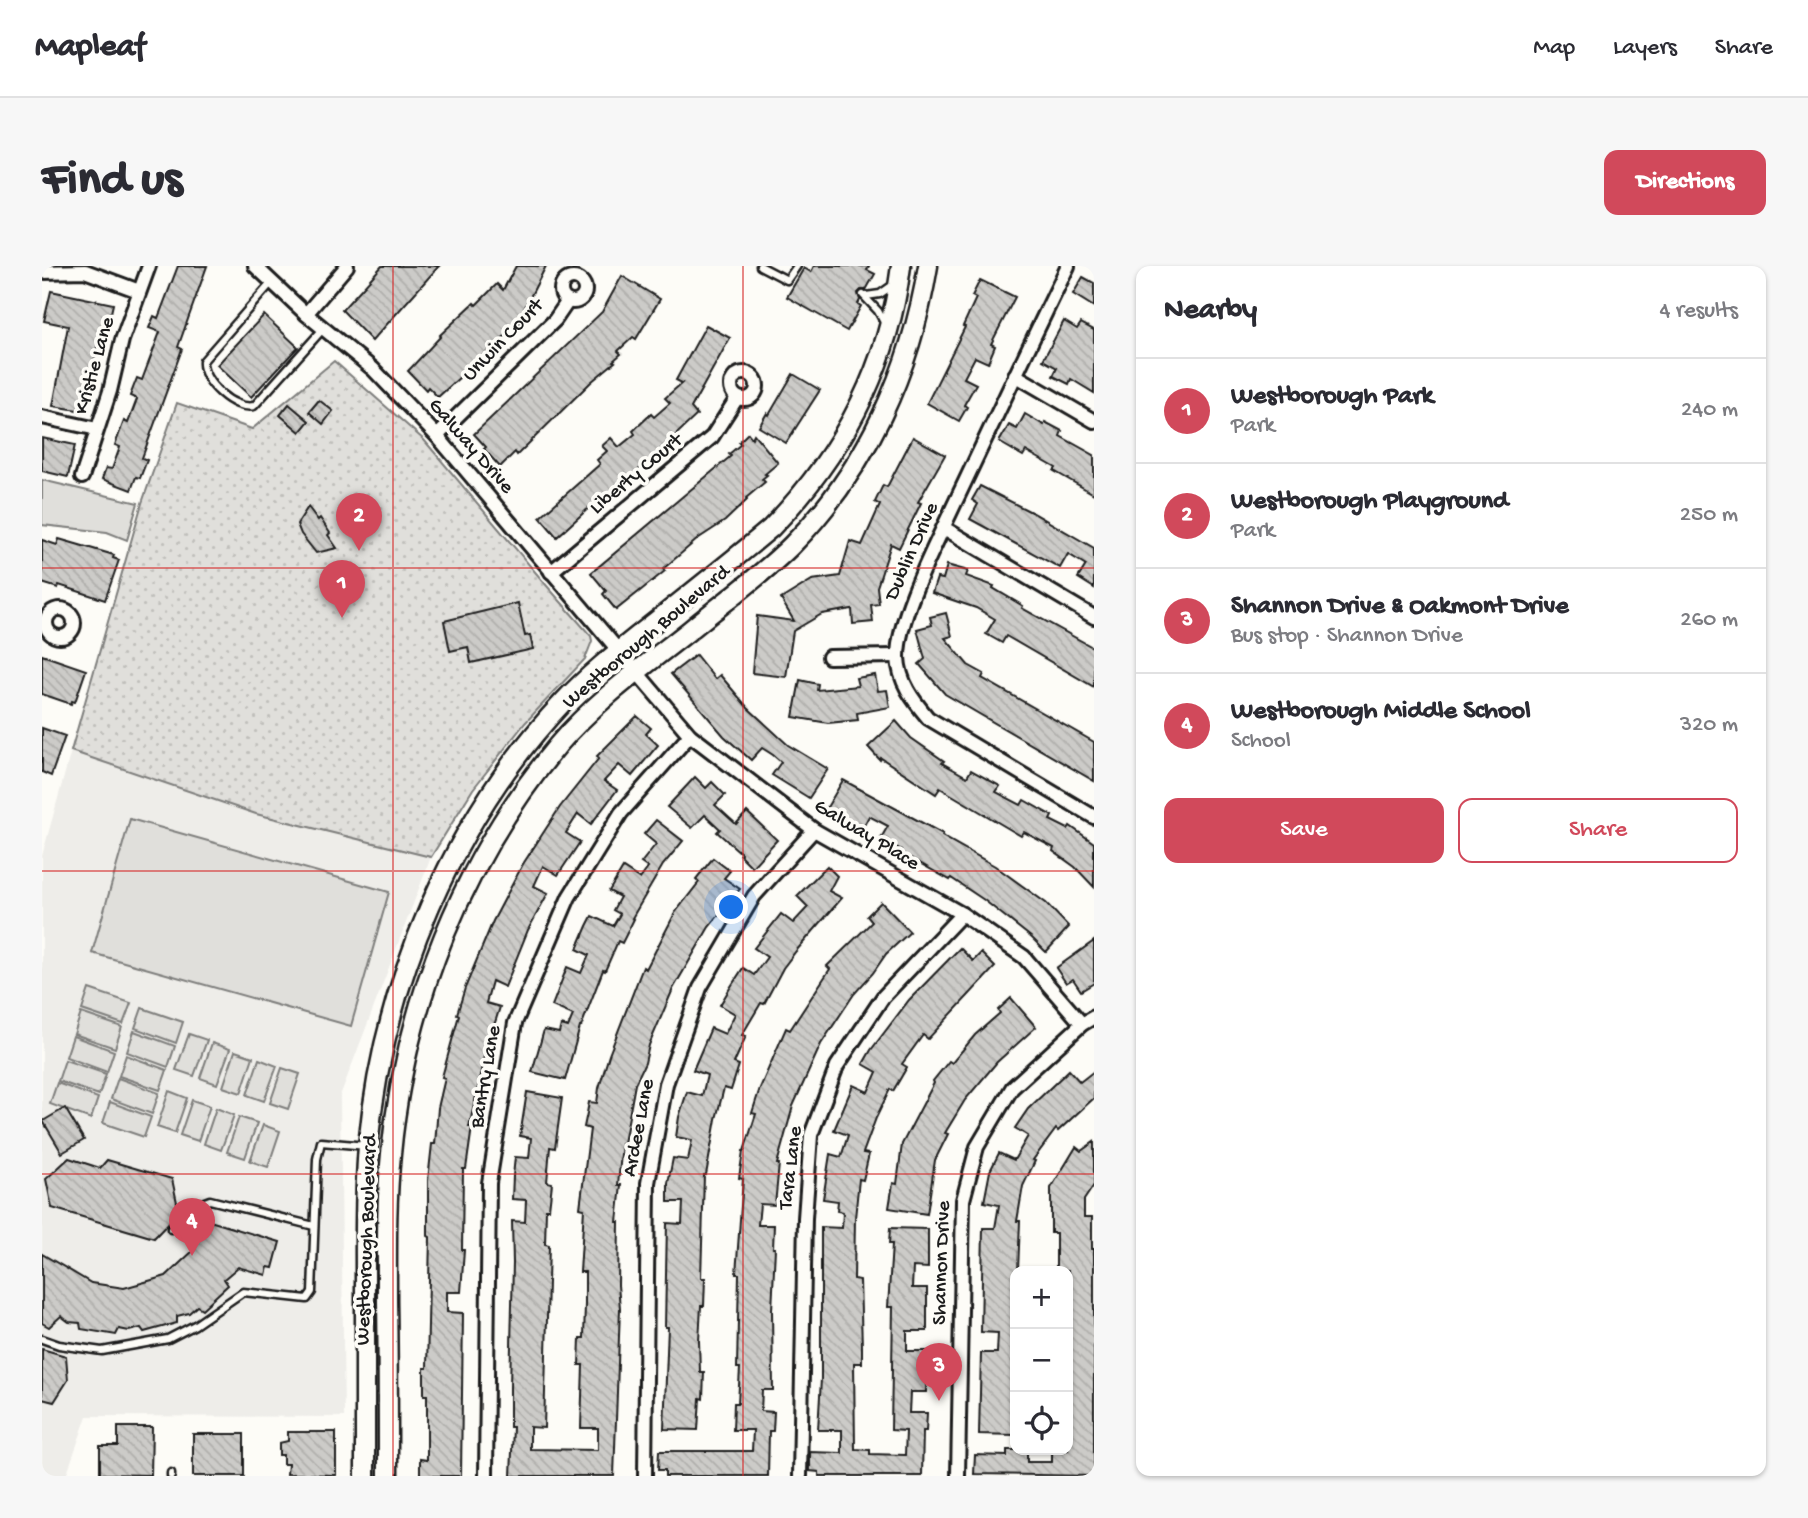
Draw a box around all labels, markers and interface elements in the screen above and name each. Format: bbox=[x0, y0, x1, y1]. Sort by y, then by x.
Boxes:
text: Mapleaf bbox=[35, 29, 145, 67]
text: Map bbox=[1533, 34, 1575, 63]
text: Layers bbox=[1613, 34, 1677, 63]
text: Share bbox=[1715, 34, 1773, 63]
button: Directions bbox=[1604, 150, 1766, 215]
text: Find us bbox=[42, 153, 182, 211]
street label: Unwin Court bbox=[458, 292, 552, 388]
text: Nearby bbox=[1164, 294, 1257, 329]
text: 4 results bbox=[1659, 298, 1738, 325]
street label: Kristie Lane bbox=[70, 313, 122, 418]
text: Westborough Park bbox=[1231, 382, 1433, 413]
street label: Galway Drive bbox=[422, 394, 519, 501]
text: 1 bbox=[1182, 397, 1192, 424]
text: 240 m bbox=[1681, 397, 1738, 424]
text: Park bbox=[1231, 413, 1275, 440]
street label: Liberty Court bbox=[585, 427, 690, 521]
text: Westborough Playground bbox=[1231, 487, 1508, 518]
pin: 2 bbox=[336, 493, 382, 551]
street label: Dublin Drive bbox=[880, 498, 946, 607]
text: 2 bbox=[1181, 502, 1193, 529]
text: 250 m bbox=[1680, 502, 1738, 529]
text: Park bbox=[1231, 518, 1275, 545]
pin: 1 bbox=[319, 560, 365, 618]
street label: Westborough Boulevard bbox=[558, 560, 737, 715]
text: Shannon Drive & Oakmont Drive bbox=[1231, 592, 1569, 623]
text: 3 bbox=[1181, 607, 1193, 634]
text: 260 m bbox=[1680, 607, 1738, 634]
text: Bus stop · Shannon Drive bbox=[1231, 623, 1463, 650]
text: Westborough Middle School bbox=[1231, 697, 1531, 728]
text: 4 bbox=[1182, 712, 1192, 739]
text: 320 m bbox=[1680, 712, 1738, 739]
text: School bbox=[1231, 728, 1291, 755]
street label: Galway Place bbox=[809, 795, 924, 878]
button: Save bbox=[1164, 798, 1444, 863]
button: Share bbox=[1458, 798, 1738, 863]
your location bbox=[714, 890, 748, 924]
street label: Bantry Lane bbox=[465, 1023, 509, 1131]
street label: Ardee Lane bbox=[618, 1076, 662, 1179]
street label: Tara Lane bbox=[774, 1124, 810, 1212]
street label: Westborough Boulevard bbox=[352, 1132, 384, 1346]
pin: 4 bbox=[169, 1198, 215, 1256]
street label: Shannon Drive bbox=[928, 1199, 958, 1326]
map controls bbox=[1010, 1266, 1073, 1455]
button: + bbox=[1010, 1266, 1073, 1329]
button: − bbox=[1010, 1329, 1073, 1392]
pin: 3 bbox=[916, 1343, 962, 1401]
button: locate bbox=[1010, 1392, 1073, 1455]

